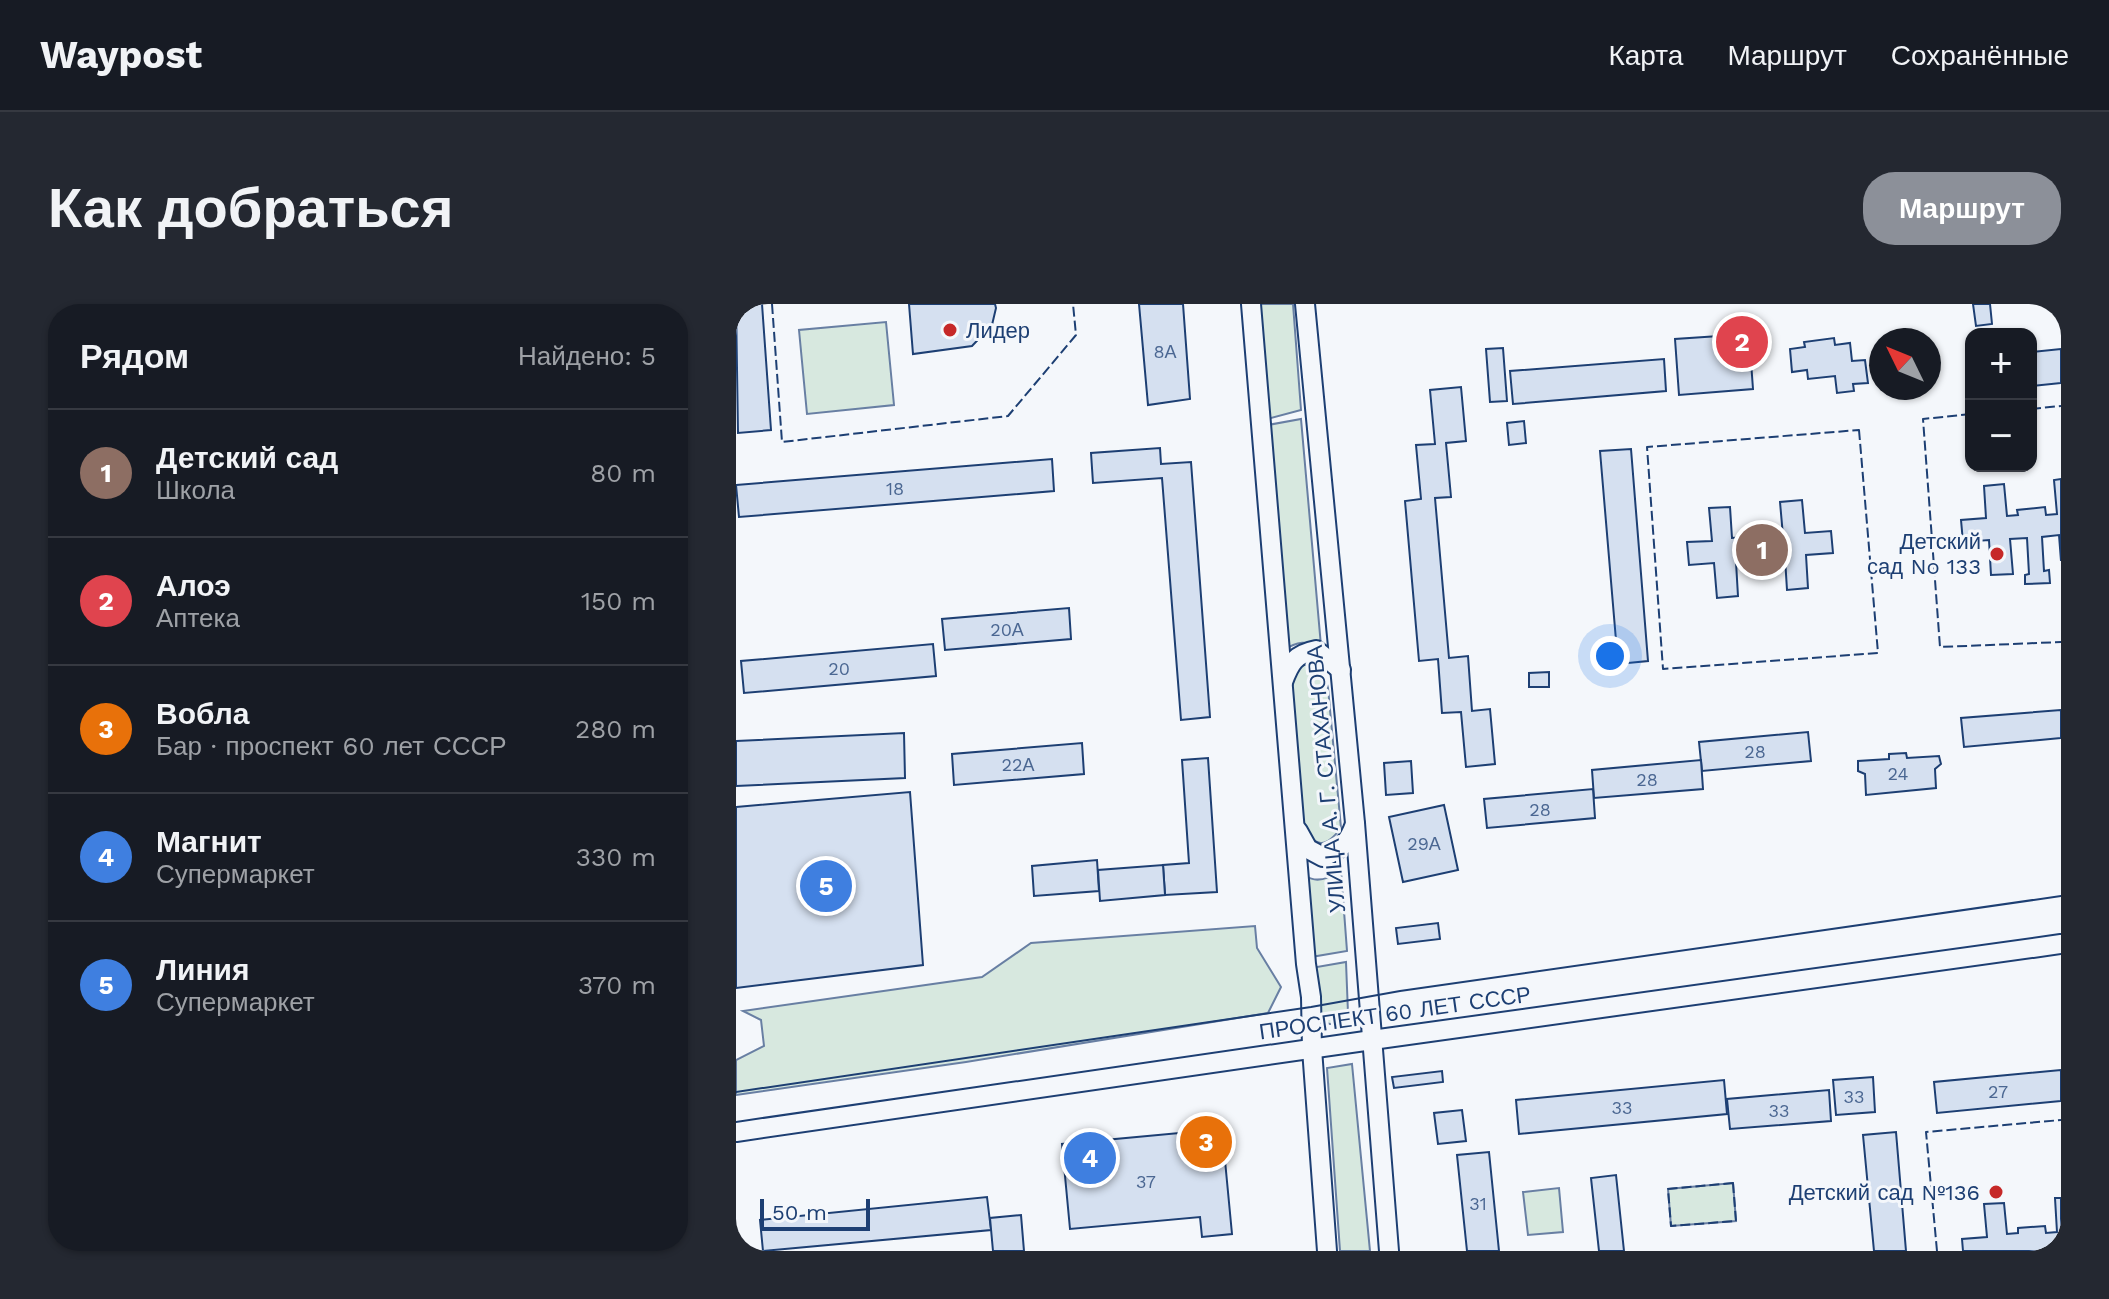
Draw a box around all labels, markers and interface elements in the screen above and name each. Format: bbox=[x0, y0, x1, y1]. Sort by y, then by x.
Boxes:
text: Waypost bbox=[40, 33, 202, 77]
text: Карта bbox=[1608, 39, 1683, 72]
text: Маршрут bbox=[1727, 39, 1847, 72]
text: Сохранённые bbox=[1891, 39, 2069, 72]
button: Маршрут bbox=[1863, 172, 2061, 245]
text: Как добраться bbox=[48, 175, 453, 241]
pin: 2 bbox=[1716, 312, 1768, 372]
place label: Лидер bbox=[966, 318, 1030, 343]
marker: Лидер bbox=[941, 321, 959, 339]
north arrow bbox=[1869, 328, 1941, 400]
map controls bbox=[1965, 328, 2037, 472]
button: + bbox=[1965, 328, 2037, 400]
text: Рядом bbox=[80, 336, 189, 376]
text: Найдено: 5 bbox=[518, 341, 656, 371]
house number: 8А bbox=[1153, 341, 1177, 362]
button: − bbox=[1965, 400, 2037, 472]
text: Детский сад bbox=[156, 440, 338, 475]
text: 1 bbox=[100, 458, 112, 488]
text: 80 m bbox=[590, 458, 656, 488]
text: Школа bbox=[156, 475, 235, 505]
house number: 18 bbox=[886, 478, 904, 499]
pin: 1 bbox=[1736, 520, 1788, 580]
place label: Детский сад No 133 bbox=[1867, 529, 1981, 579]
marker: Детский сад No 133 bbox=[1988, 545, 2006, 563]
text: Алоэ bbox=[156, 568, 231, 603]
text: 2 bbox=[98, 586, 114, 616]
text: 150 m bbox=[581, 586, 656, 616]
text: Аптека bbox=[156, 603, 240, 633]
house number: 20А bbox=[990, 619, 1024, 640]
your location bbox=[1590, 636, 1630, 676]
street label: УЛИЦА А. Г. СТАХАНОВА bbox=[1302, 644, 1350, 914]
house number: 20 bbox=[828, 658, 850, 679]
text: Вобла bbox=[156, 696, 250, 731]
text: 3 bbox=[98, 714, 114, 744]
text: 280 m bbox=[575, 714, 656, 744]
text: Бар · проспект 60 лет СССР bbox=[156, 731, 507, 761]
house number: 28 bbox=[1744, 741, 1766, 762]
house number: 22А bbox=[1002, 754, 1035, 775]
house number: 24 bbox=[1888, 763, 1908, 784]
house number: 28 bbox=[1636, 769, 1658, 790]
house number: 28 bbox=[1529, 799, 1551, 820]
text: Магнит bbox=[156, 824, 262, 859]
house number: 29А bbox=[1407, 833, 1441, 854]
text: 4 bbox=[98, 842, 114, 872]
text: 330 m bbox=[576, 842, 656, 872]
pin: 5 bbox=[800, 856, 852, 916]
text: Супермаркет bbox=[156, 859, 315, 889]
text: Линия bbox=[156, 952, 250, 987]
text: 5 bbox=[98, 970, 114, 1000]
text: 370 m bbox=[578, 970, 656, 1000]
street label: ПРОСПЕКТ 60 ЛЕТ СССР bbox=[1257, 982, 1533, 1044]
text: Супермаркет bbox=[156, 987, 315, 1017]
house number: 27 bbox=[1988, 1081, 2008, 1102]
house number: 33 bbox=[1844, 1086, 1865, 1107]
house number: 33 bbox=[1612, 1097, 1633, 1118]
house number: 33 bbox=[1769, 1100, 1790, 1121]
pin: 3 bbox=[1180, 1112, 1232, 1172]
pin: 4 bbox=[1064, 1128, 1116, 1188]
house number: 37 bbox=[1136, 1171, 1156, 1192]
place label: Детский сад №136 bbox=[1789, 1180, 1980, 1205]
marker: Детский сад №136 bbox=[1987, 1183, 2005, 1201]
house number: 31 bbox=[1469, 1193, 1487, 1214]
scale bar bbox=[760, 1195, 870, 1231]
text: 50 m bbox=[772, 1200, 827, 1225]

